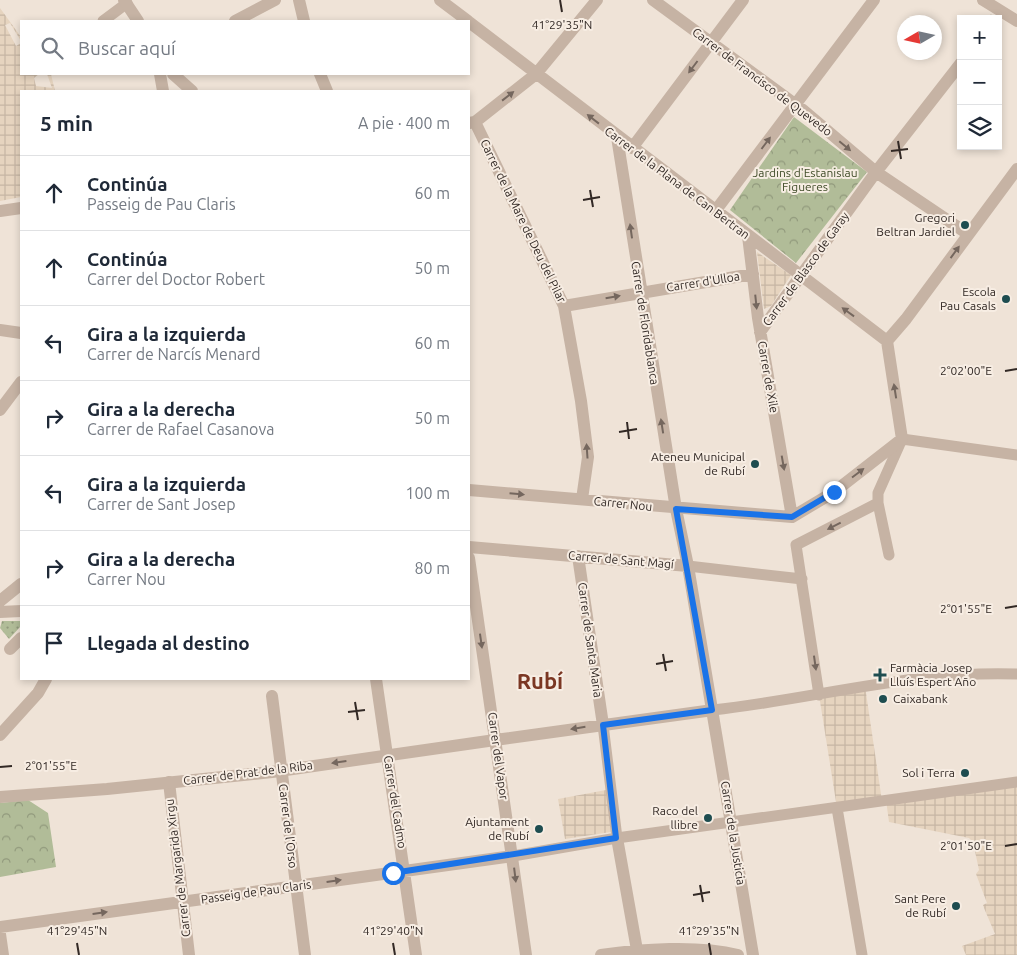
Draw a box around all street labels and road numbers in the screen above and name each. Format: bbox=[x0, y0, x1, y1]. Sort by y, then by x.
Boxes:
street label: Carrer de Francisco de Quevedo bbox=[690, 25, 835, 138]
street label: Carrer de la Plana de Can Bertran bbox=[602, 124, 752, 241]
street label: Carrer de la Mare de Deu del Pilar bbox=[478, 137, 569, 305]
street label: Carrer de Blasco de Garay bbox=[760, 209, 851, 328]
street label: Carrer de Floridablanca bbox=[629, 260, 662, 386]
street label: Carrer d'Ulloa bbox=[665, 269, 741, 294]
street label: Carrer de Xile bbox=[756, 340, 781, 414]
street label: Carrer Nou bbox=[593, 494, 653, 513]
street label: Carrer de Sant Magí bbox=[568, 548, 676, 571]
street label: Carrer de Santa Maria bbox=[576, 582, 605, 698]
street label: Carrer del Vapor bbox=[486, 711, 511, 801]
street label: Carrer del Cadmo bbox=[382, 754, 409, 849]
street label: Carrer de Prat de la Riba bbox=[182, 758, 313, 787]
street label: Carrer de la Justicia bbox=[719, 780, 748, 886]
street label: Carrer de l'Orso bbox=[277, 783, 300, 869]
street label: Carrer de Margarida Xirgu bbox=[163, 798, 192, 938]
street label: Passeig de Pau Claris bbox=[200, 877, 312, 906]

